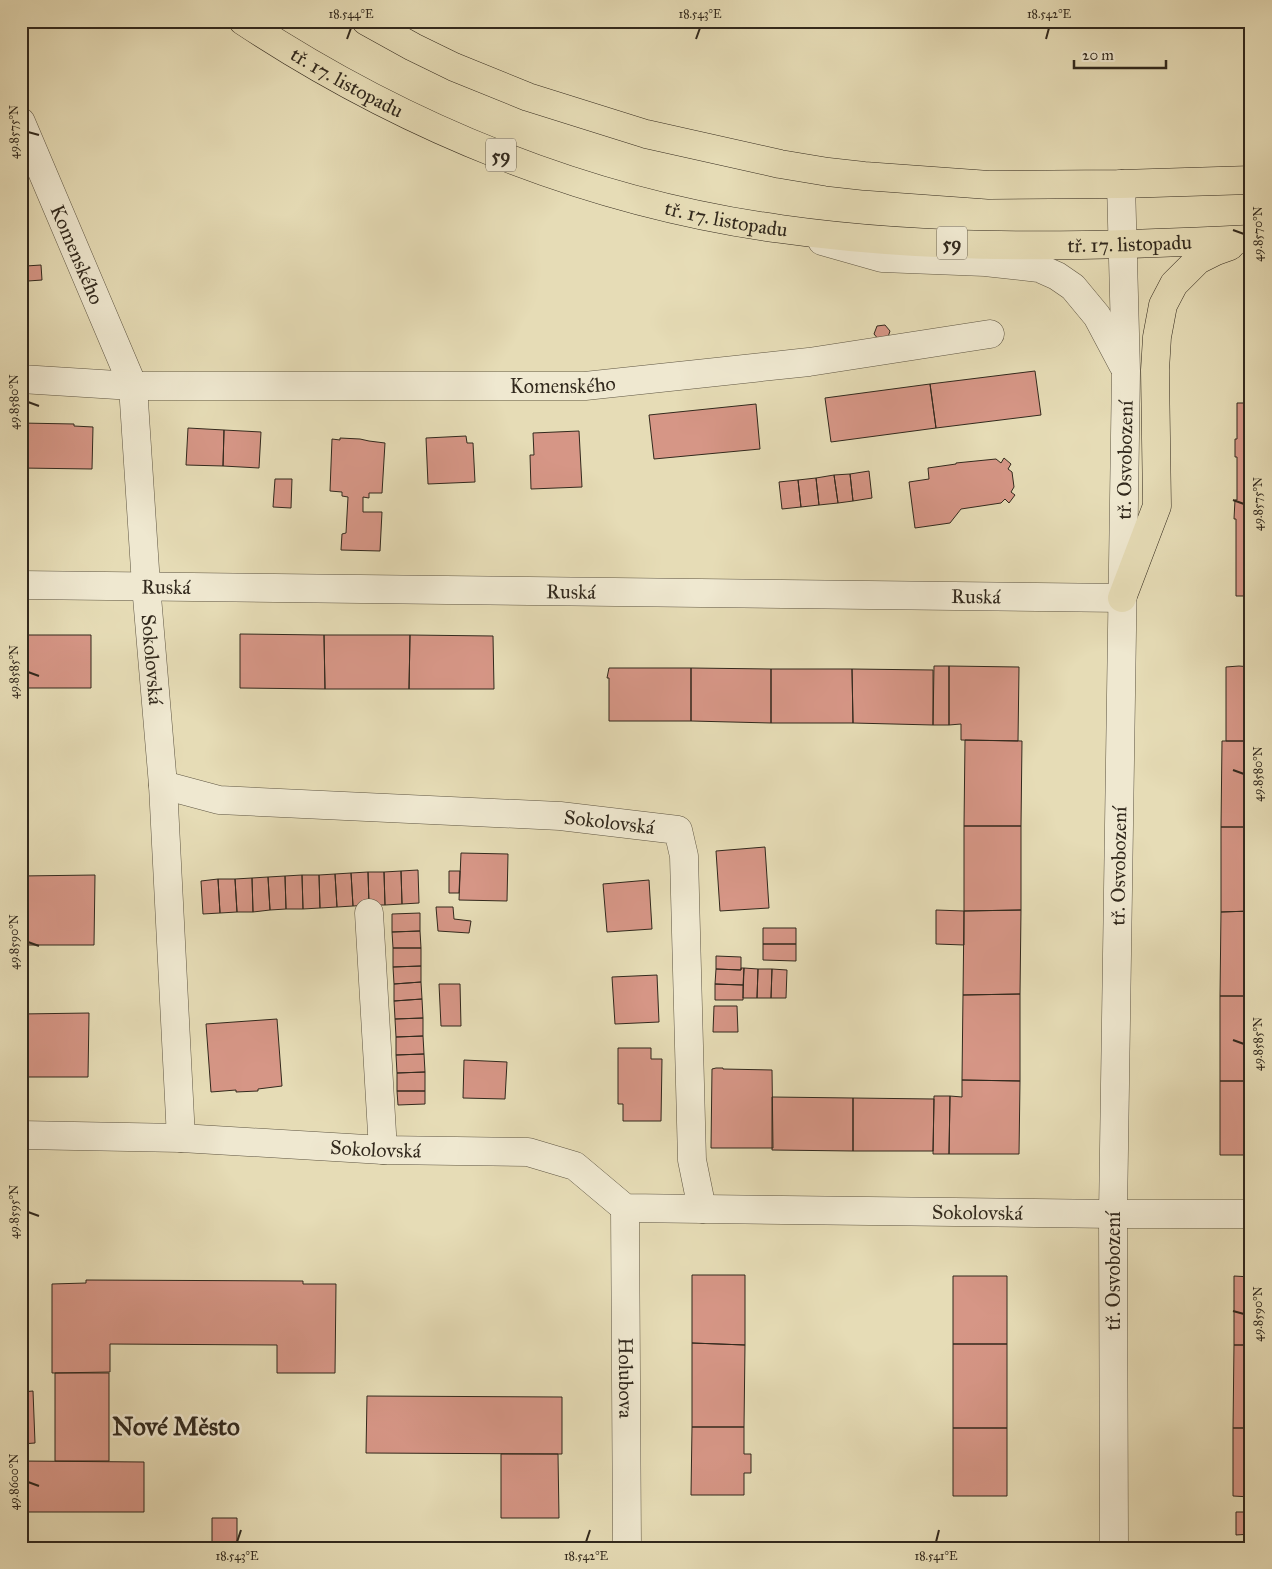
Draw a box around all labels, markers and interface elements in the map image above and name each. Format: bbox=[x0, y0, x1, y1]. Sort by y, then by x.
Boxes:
text: 18.544°E bbox=[328, 7, 374, 21]
text: 18.543°E bbox=[678, 7, 722, 21]
text: 18.542°E bbox=[1027, 7, 1072, 21]
scale bar bbox=[1074, 38, 1167, 70]
street label: tř. 17. listopadu bbox=[286, 42, 408, 123]
text: 20 m bbox=[1082, 46, 1114, 64]
text: 49.8575°N bbox=[7, 105, 21, 159]
road number: 59 bbox=[486, 138, 516, 172]
street label: tř. 17. listopadu bbox=[662, 196, 790, 242]
street label: Komenského bbox=[46, 201, 109, 308]
text: 49.8570°N bbox=[1251, 206, 1265, 262]
road number: 59 bbox=[937, 227, 967, 260]
street label: tř. 17. listopadu bbox=[1067, 230, 1193, 257]
street label: Komenského bbox=[510, 371, 617, 398]
text: 49.8580°N bbox=[7, 374, 21, 430]
street label: tř. Osvobození bbox=[1112, 399, 1138, 520]
text: 49.8575°N bbox=[1251, 477, 1265, 531]
street label: Ruská bbox=[141, 574, 191, 599]
street label: Ruská bbox=[546, 579, 596, 604]
street label: Ruská bbox=[951, 584, 1001, 609]
street label: Sokolovská bbox=[137, 613, 168, 706]
text: 49.8585°N bbox=[7, 645, 21, 699]
text: 49.8580°N bbox=[1251, 746, 1265, 802]
street label: Sokolovská bbox=[563, 805, 656, 839]
street label: tř. Osvobození bbox=[1105, 805, 1131, 926]
text: 49.8590°N bbox=[7, 914, 21, 970]
text: 49.8585°N bbox=[1251, 1017, 1265, 1071]
street label: Sokolovská bbox=[330, 1135, 422, 1163]
text: 49.8595°N bbox=[7, 1185, 21, 1239]
street label: Sokolovská bbox=[932, 1200, 1023, 1225]
street label: tř. Osvobození bbox=[1101, 1210, 1125, 1331]
text: 49.8590°N bbox=[1251, 1286, 1265, 1342]
street label: Holubova bbox=[614, 1337, 638, 1419]
district label: Nové Město bbox=[112, 1411, 240, 1442]
text: 49.8600°N bbox=[7, 1454, 21, 1510]
text: 18.543°E bbox=[215, 1549, 259, 1563]
text: 18.542°E bbox=[564, 1549, 609, 1563]
text: 18.541°E bbox=[914, 1549, 958, 1563]

